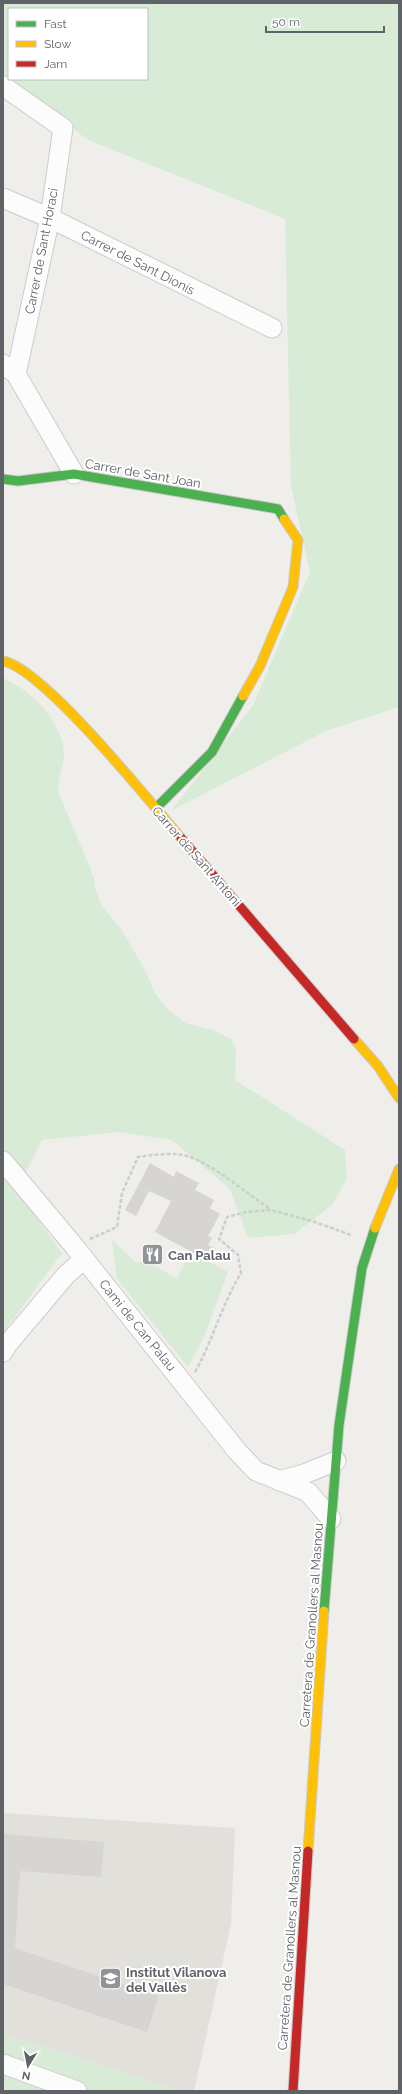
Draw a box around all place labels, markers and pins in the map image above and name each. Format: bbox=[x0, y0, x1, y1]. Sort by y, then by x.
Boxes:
restaurant icon: Can Palau bbox=[140, 1242, 166, 1268]
place label: Can Palau bbox=[168, 1248, 230, 1263]
place label: Institut Vilanova del Vallès bbox=[126, 1965, 227, 1995]
school or university icon: Institut Vilanova del Vallès bbox=[98, 1966, 124, 1992]

